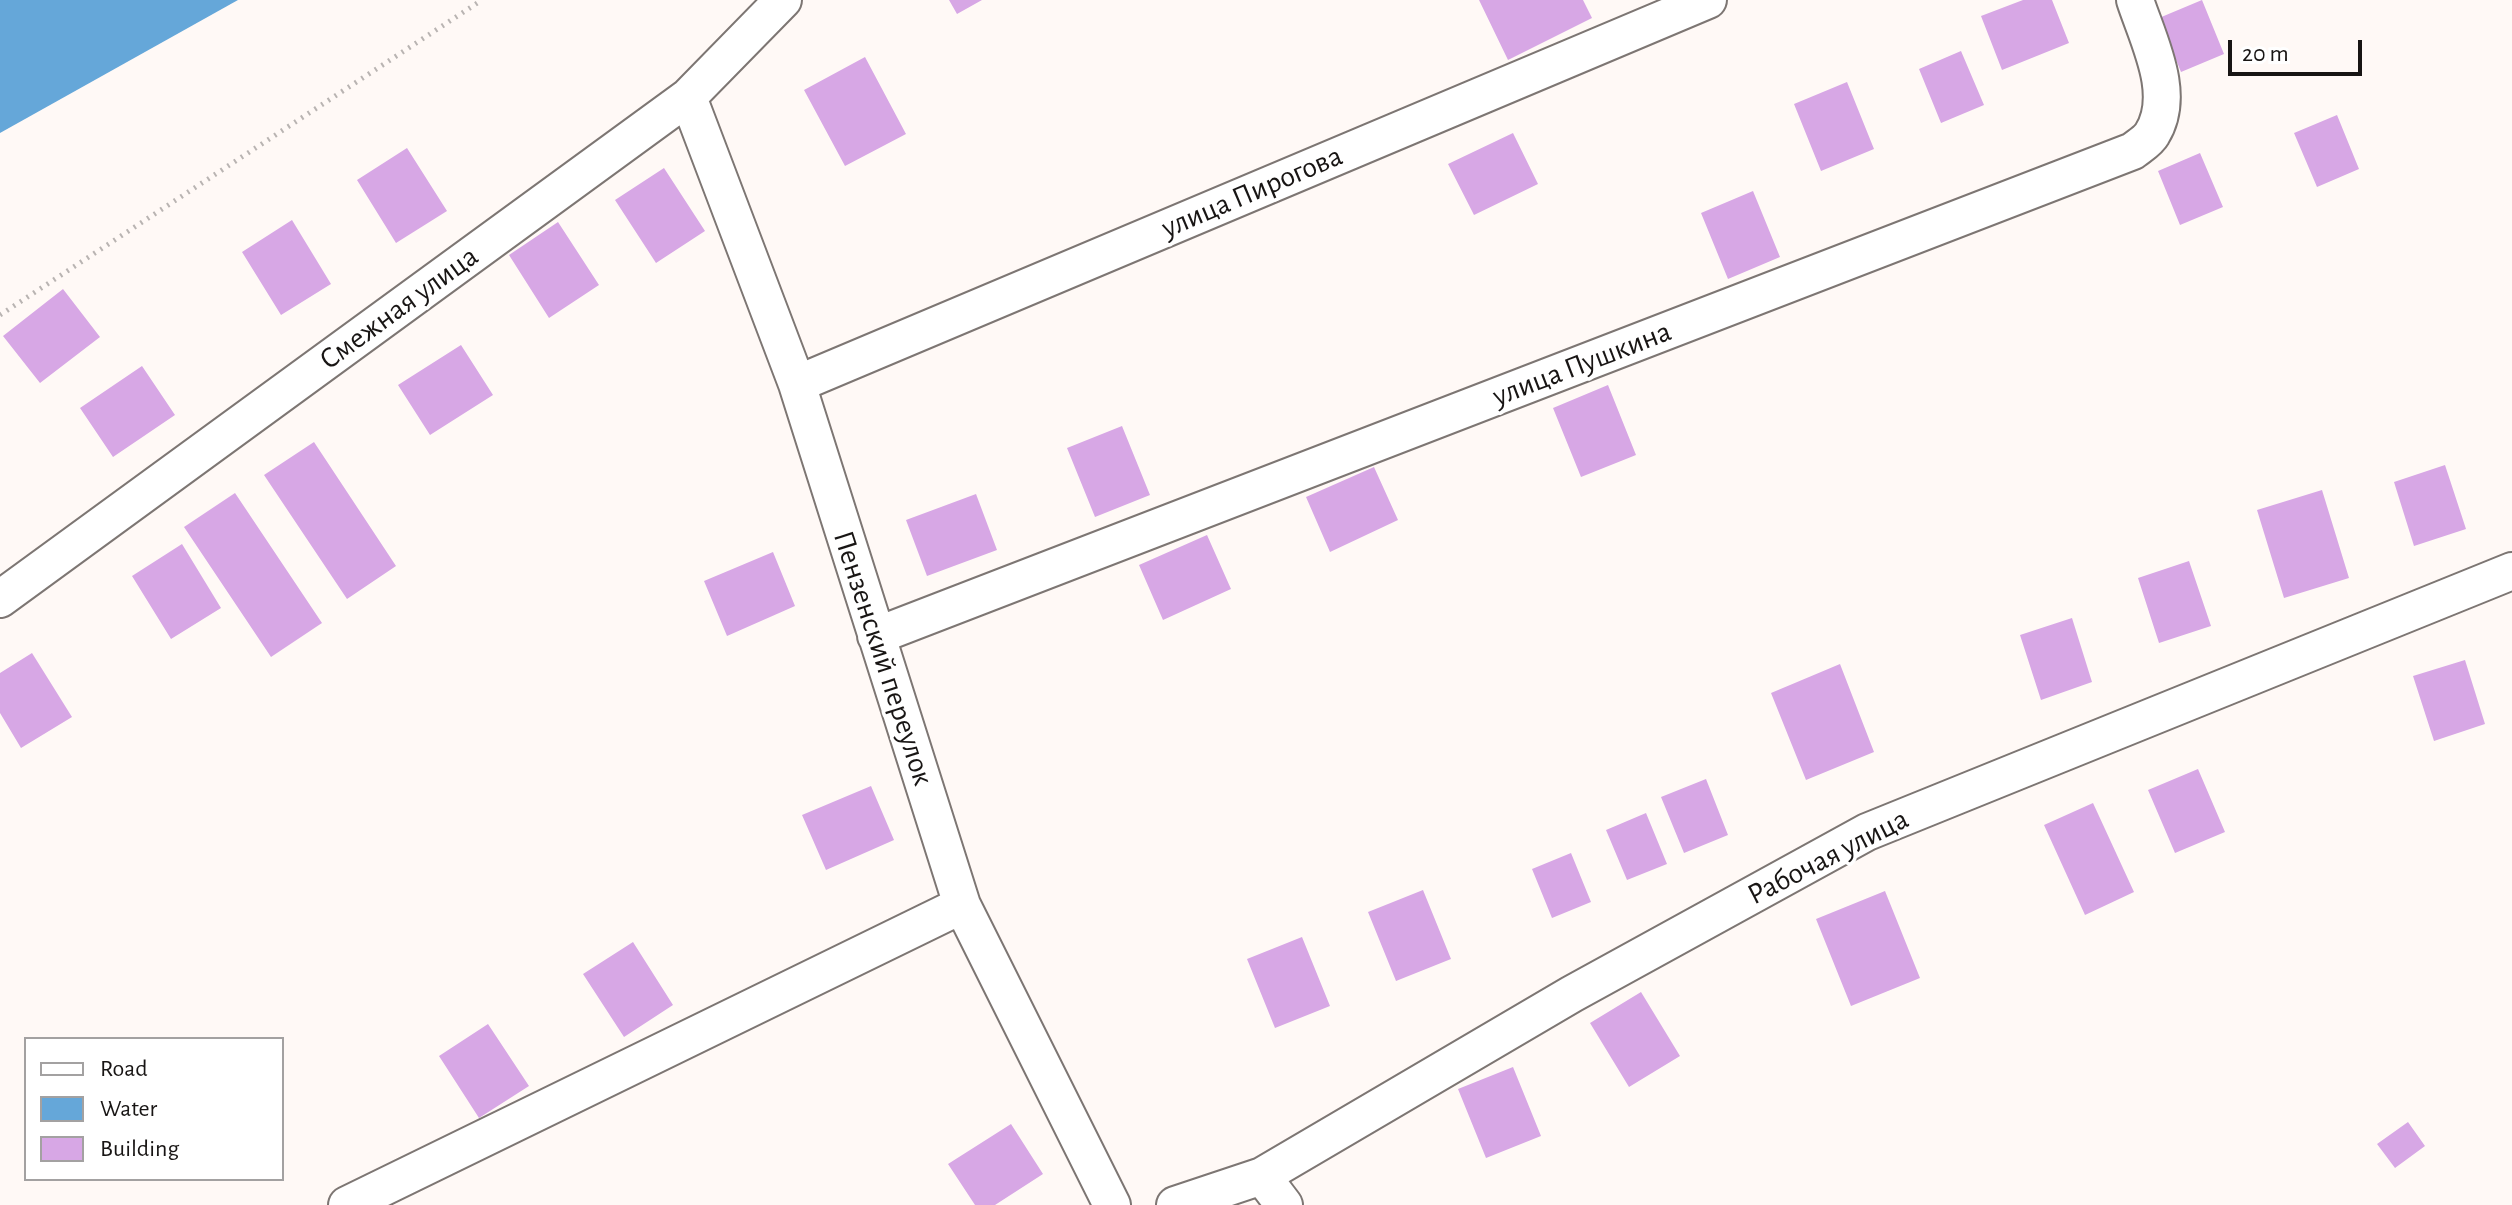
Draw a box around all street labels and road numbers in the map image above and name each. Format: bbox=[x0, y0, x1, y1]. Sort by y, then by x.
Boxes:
street label: улица Пирогова bbox=[1156, 138, 1348, 246]
street label: Смежная улица bbox=[313, 238, 485, 378]
street label: улица Пушкина bbox=[1488, 313, 1676, 415]
street label: Пензенский переулок bbox=[825, 526, 941, 790]
street label: Рабочая улица bbox=[1742, 801, 1914, 913]

